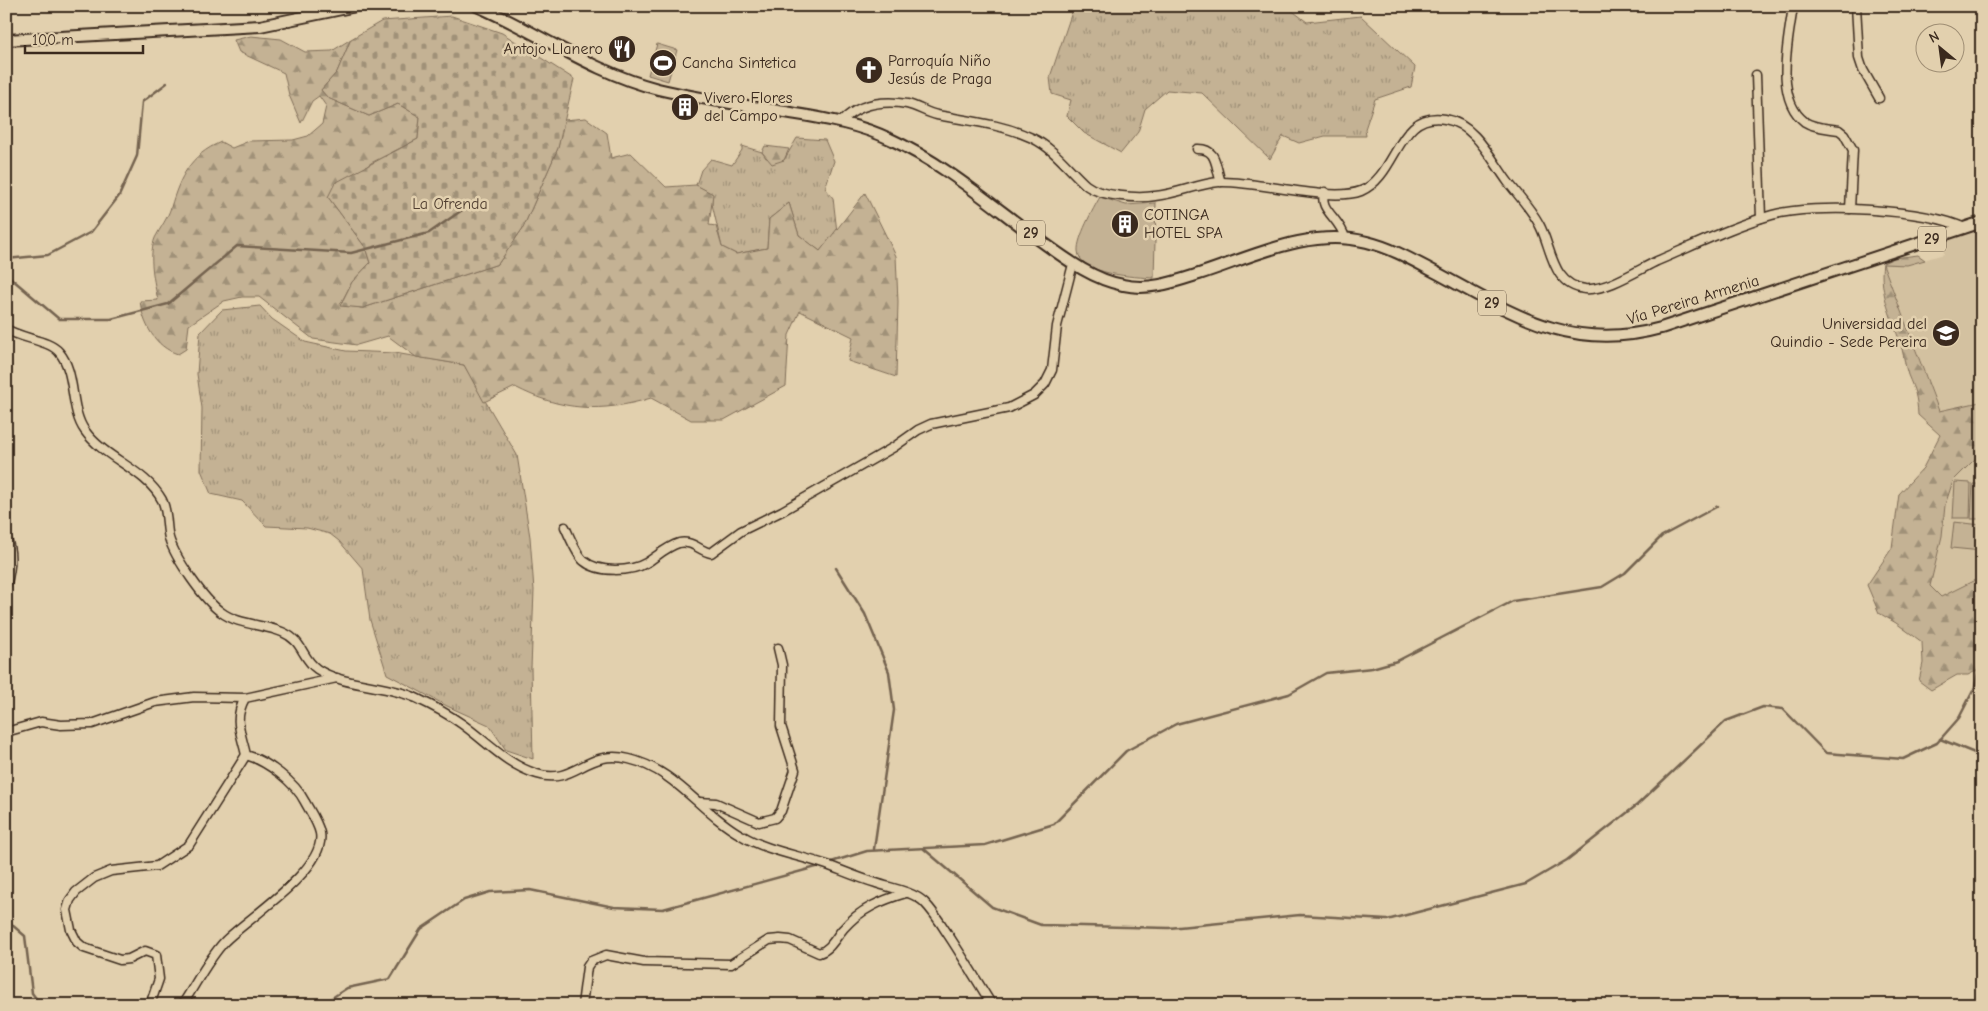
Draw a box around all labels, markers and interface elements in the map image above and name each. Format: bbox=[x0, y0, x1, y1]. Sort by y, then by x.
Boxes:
scale bar bbox=[25, 22, 142, 54]
north arrow bbox=[1916, 22, 1966, 72]
text: N bbox=[1926, 27, 1942, 47]
text: 100 m bbox=[32, 31, 74, 49]
restaurant icon: Antojo Llanero bbox=[607, 34, 637, 64]
place label: Antojo Llanero bbox=[504, 40, 603, 58]
sports icon: Cancha Sintetica bbox=[648, 48, 678, 78]
place label: Parroquía Niño Jesús de Praga bbox=[888, 52, 992, 88]
place label: Cancha Sintetica bbox=[682, 54, 796, 72]
church icon: Parroquía Niño Jesús de Praga bbox=[854, 55, 884, 85]
place label: Vivero Flores del Campo bbox=[704, 89, 793, 125]
building icon: Vivero Flores del Campo bbox=[670, 92, 700, 122]
park label: La Ofrenda bbox=[412, 195, 488, 213]
place label: COTINGA HOTEL SPA bbox=[1144, 206, 1223, 242]
building icon: COTINGA HOTEL SPA bbox=[1110, 209, 1140, 239]
road number: 29 bbox=[1017, 220, 1045, 246]
road number: 29 bbox=[1918, 226, 1946, 252]
street label: Vía Pereira Armenia bbox=[1625, 271, 1761, 329]
road number: 29 bbox=[1478, 290, 1506, 316]
place label: Universidad del Quindio - Sede Pereira bbox=[1770, 315, 1927, 351]
school or university icon: Universidad del Quindio - Sede Pereira bbox=[1931, 318, 1961, 348]

